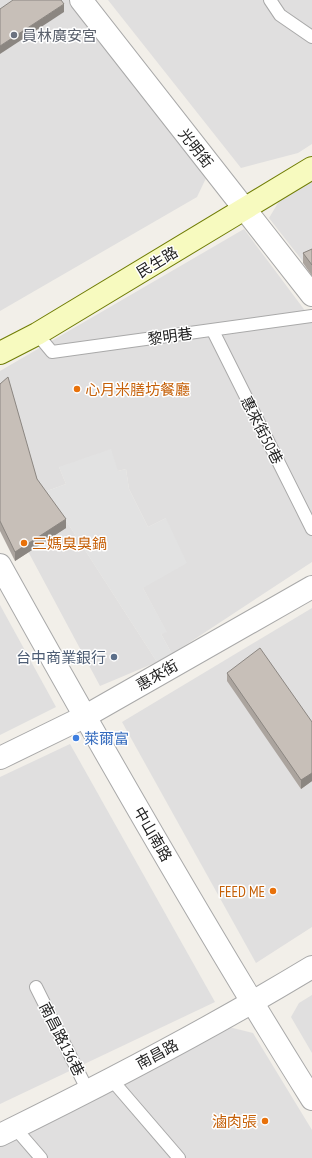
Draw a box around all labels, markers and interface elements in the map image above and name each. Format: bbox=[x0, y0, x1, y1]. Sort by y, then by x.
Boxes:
place label: 員林廣安宮 bbox=[22, 26, 97, 45]
marker: 員林廣安宮 bbox=[9, 30, 19, 40]
street label: 光明街 bbox=[175, 124, 217, 172]
street label: 民生路 bbox=[133, 242, 181, 282]
street label: 黎明巷 bbox=[146, 323, 194, 349]
place label: 心月米膳坊餐廳 bbox=[85, 380, 190, 399]
marker: 心月米膳坊餐廳 bbox=[72, 384, 82, 394]
street label: 惠來街50巷 bbox=[237, 393, 287, 467]
place label: 三媽臭臭鍋 bbox=[32, 534, 107, 553]
marker: 三媽臭臭鍋 bbox=[19, 538, 29, 548]
place label: 台中商業銀行 bbox=[16, 648, 106, 667]
marker: 台中商業銀行 bbox=[109, 652, 119, 662]
street label: 惠來街 bbox=[133, 656, 181, 694]
place label: 萊爾富 bbox=[84, 729, 129, 748]
marker: 萊爾富 bbox=[71, 733, 81, 743]
street label: 中山南路 bbox=[130, 803, 176, 865]
place label: FEED ME bbox=[219, 882, 265, 901]
marker: FEED ME bbox=[268, 886, 278, 896]
street label: 南昌路136巷 bbox=[35, 999, 89, 1079]
street label: 南昌路 bbox=[133, 1035, 181, 1073]
place label: 滷肉張 bbox=[212, 1112, 257, 1131]
marker: 滷肉張 bbox=[260, 1116, 270, 1126]

